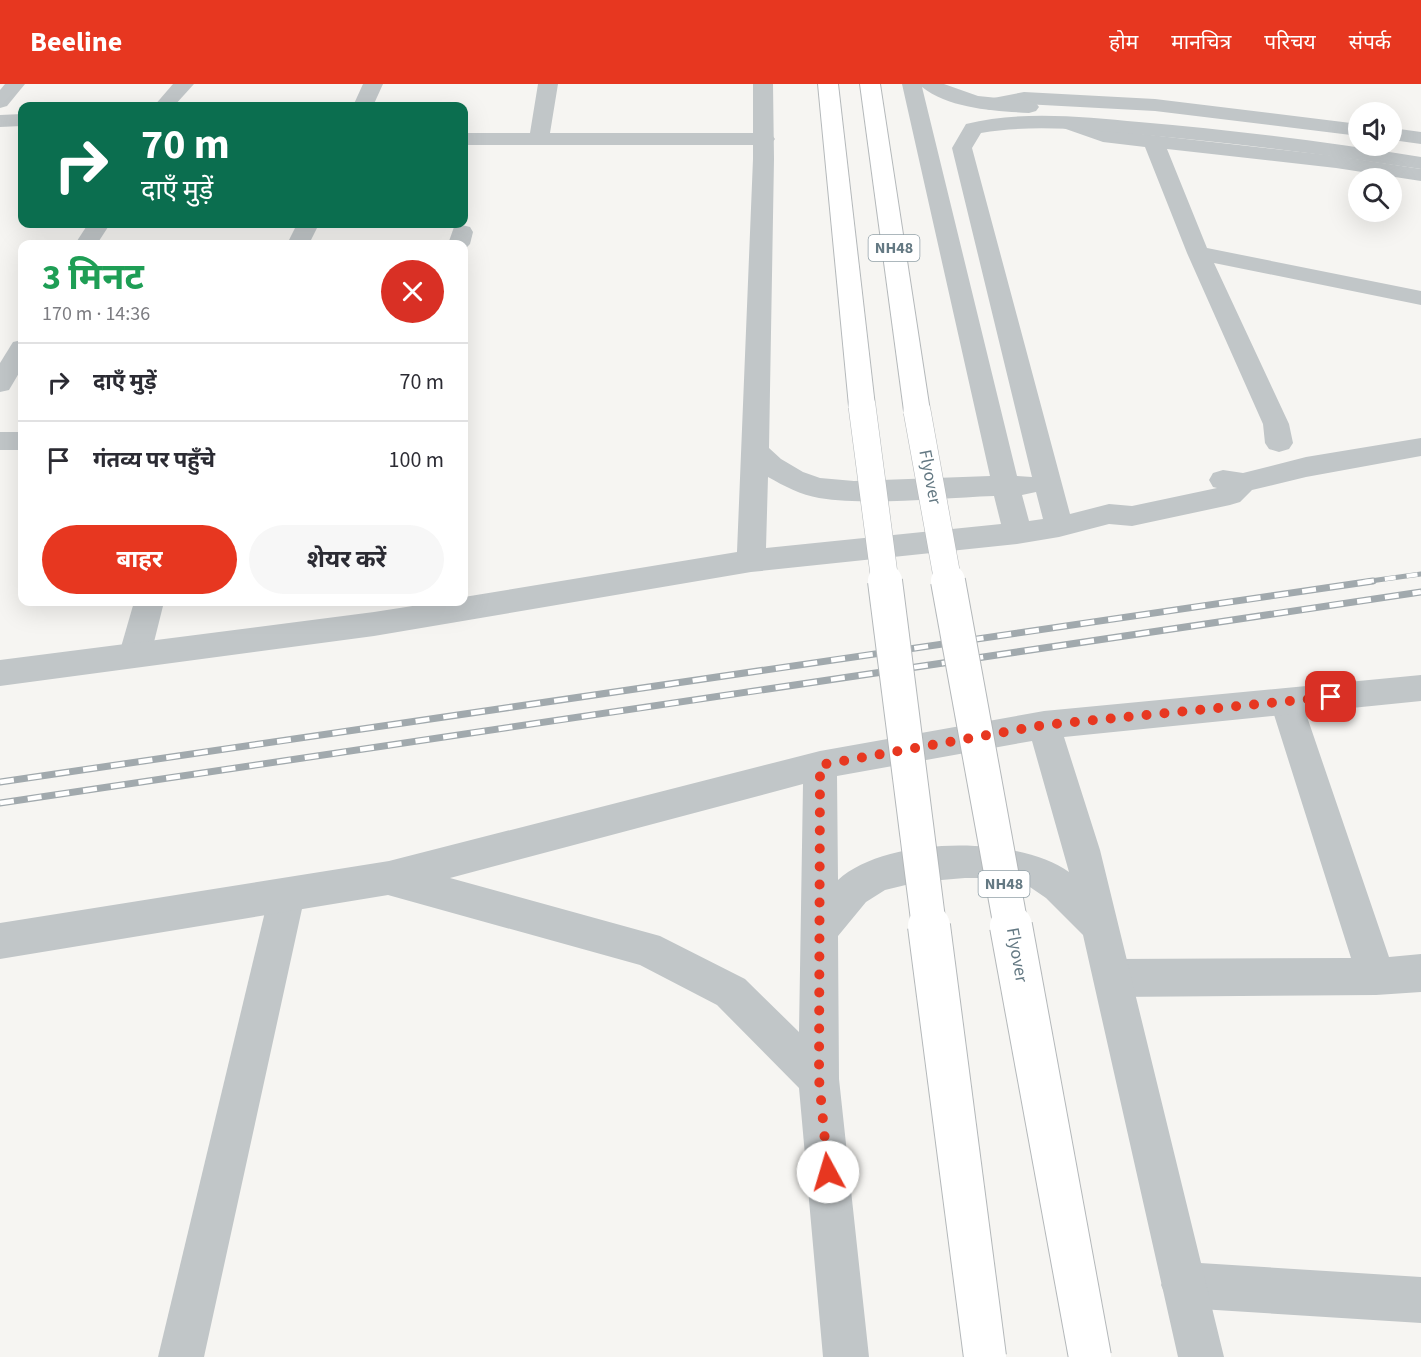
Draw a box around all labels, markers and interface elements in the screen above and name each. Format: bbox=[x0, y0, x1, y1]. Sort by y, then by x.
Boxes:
text: Beeline bbox=[30, 22, 122, 62]
text: होम bbox=[1109, 27, 1138, 57]
text: मानचित्र bbox=[1171, 27, 1231, 57]
text: परिचय bbox=[1264, 27, 1316, 57]
text: संपर्क bbox=[1349, 27, 1391, 57]
map controls bbox=[1348, 102, 1402, 222]
button: sound bbox=[1348, 102, 1402, 156]
text: 70 m bbox=[141, 115, 230, 175]
icon: right bbox=[42, 126, 120, 204]
button: search bbox=[1348, 168, 1402, 222]
text: दाएँ मुड़ें bbox=[141, 171, 213, 210]
road number: NH48 bbox=[868, 235, 920, 261]
text: 3 मिनट bbox=[42, 252, 144, 303]
button: close bbox=[381, 260, 444, 323]
text: 170 m · 14:36 bbox=[42, 300, 150, 328]
icon: right bbox=[42, 366, 75, 399]
text: दाएँ मुड़ें bbox=[93, 366, 156, 398]
text: 70 m bbox=[399, 366, 444, 398]
icon: arrive bbox=[42, 444, 75, 477]
text: गंतव्य पर पहुँचे bbox=[93, 444, 215, 476]
text: 100 m bbox=[389, 444, 444, 476]
street label: Flyover bbox=[912, 448, 948, 507]
button: बाहर bbox=[42, 525, 237, 594]
button: शेयर करें bbox=[249, 525, 444, 594]
pin bbox=[1305, 671, 1356, 722]
icon: arrive bbox=[1314, 680, 1347, 713]
road number: NH48 bbox=[978, 871, 1030, 897]
street label: Flyover bbox=[1000, 926, 1034, 985]
position arrow bbox=[796, 1140, 860, 1204]

